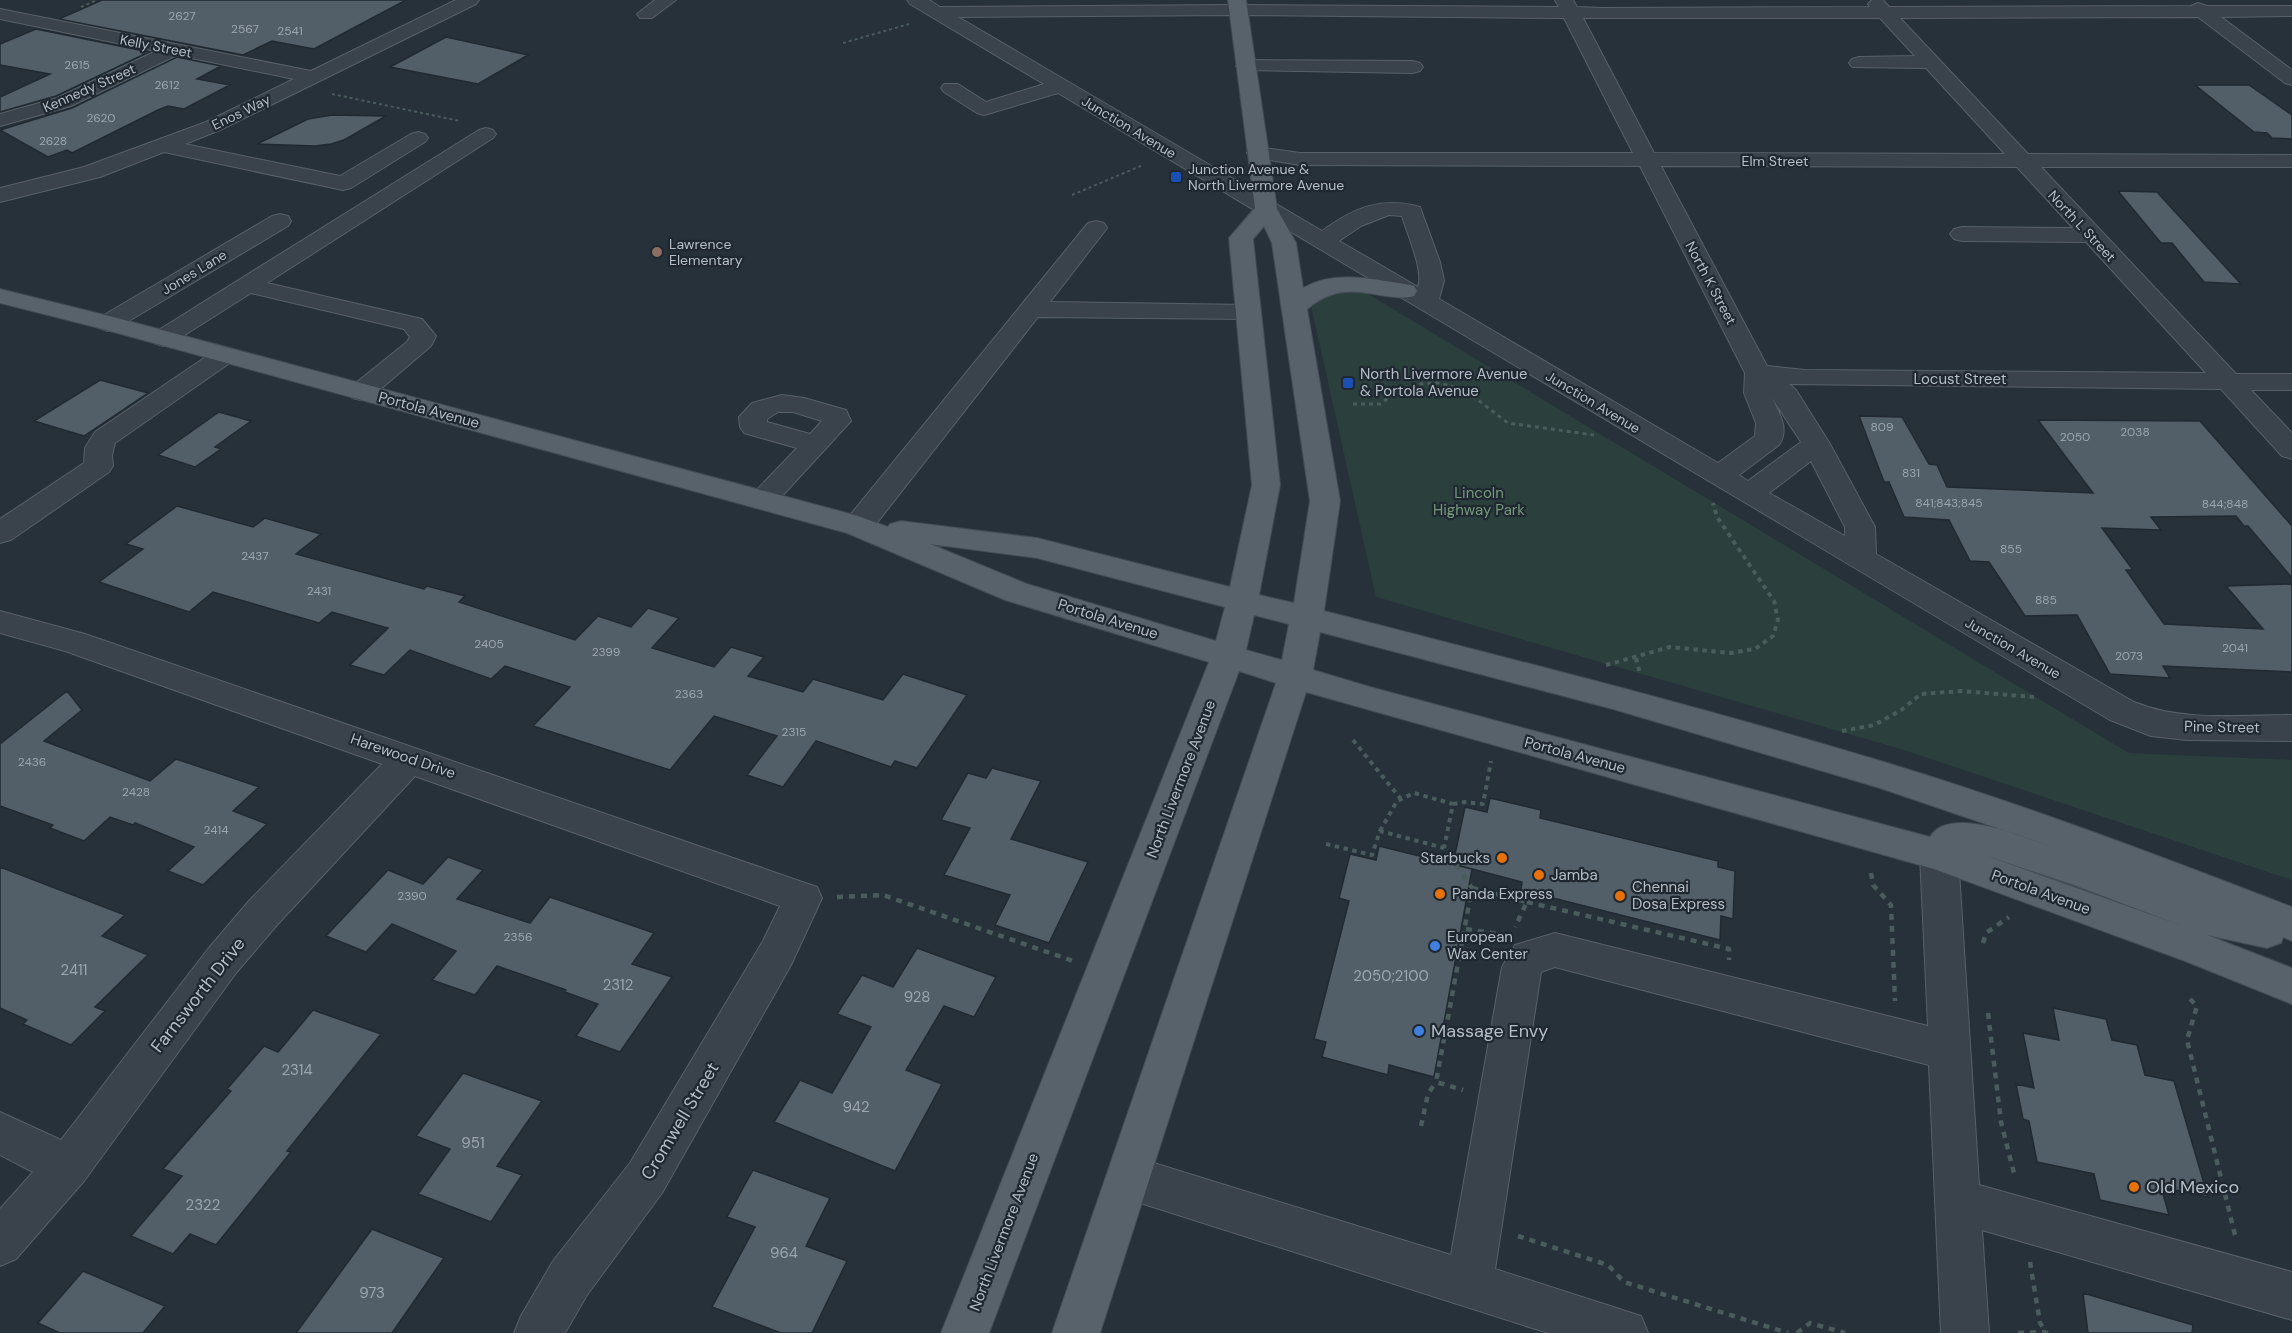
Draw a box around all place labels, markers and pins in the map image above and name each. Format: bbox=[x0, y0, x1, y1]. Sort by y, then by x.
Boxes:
place label: Junction Avenue & North Livermore Avenue bbox=[1188, 160, 1344, 194]
marker: Junction Avenue & North Livermore Avenue bbox=[1169, 170, 1183, 184]
place label: Lawrence Elementary bbox=[669, 235, 743, 269]
marker: Lawrence Elementary bbox=[650, 245, 664, 259]
place label: North Livermore Avenue & Portola Avenue bbox=[1360, 364, 1527, 401]
marker: North Livermore Avenue & Portola Avenue bbox=[1341, 376, 1355, 390]
place label: Starbucks bbox=[1420, 848, 1490, 868]
marker: Starbucks bbox=[1495, 851, 1509, 865]
place label: Jamba bbox=[1551, 865, 1598, 885]
marker: Jamba bbox=[1532, 868, 1546, 882]
place label: Chennai Dosa Express bbox=[1632, 877, 1725, 914]
place label: Panda Express bbox=[1452, 884, 1553, 904]
marker: Panda Express bbox=[1433, 887, 1447, 901]
marker: Chennai Dosa Express bbox=[1613, 889, 1627, 903]
place label: European Wax Center bbox=[1447, 927, 1528, 964]
marker: European Wax Center bbox=[1428, 939, 1442, 953]
place label: Massage Envy bbox=[1431, 1019, 1548, 1043]
marker: Massage Envy bbox=[1412, 1024, 1426, 1038]
place label: Old Mexico bbox=[2146, 1175, 2239, 1199]
marker: Old Mexico bbox=[2127, 1180, 2141, 1194]

